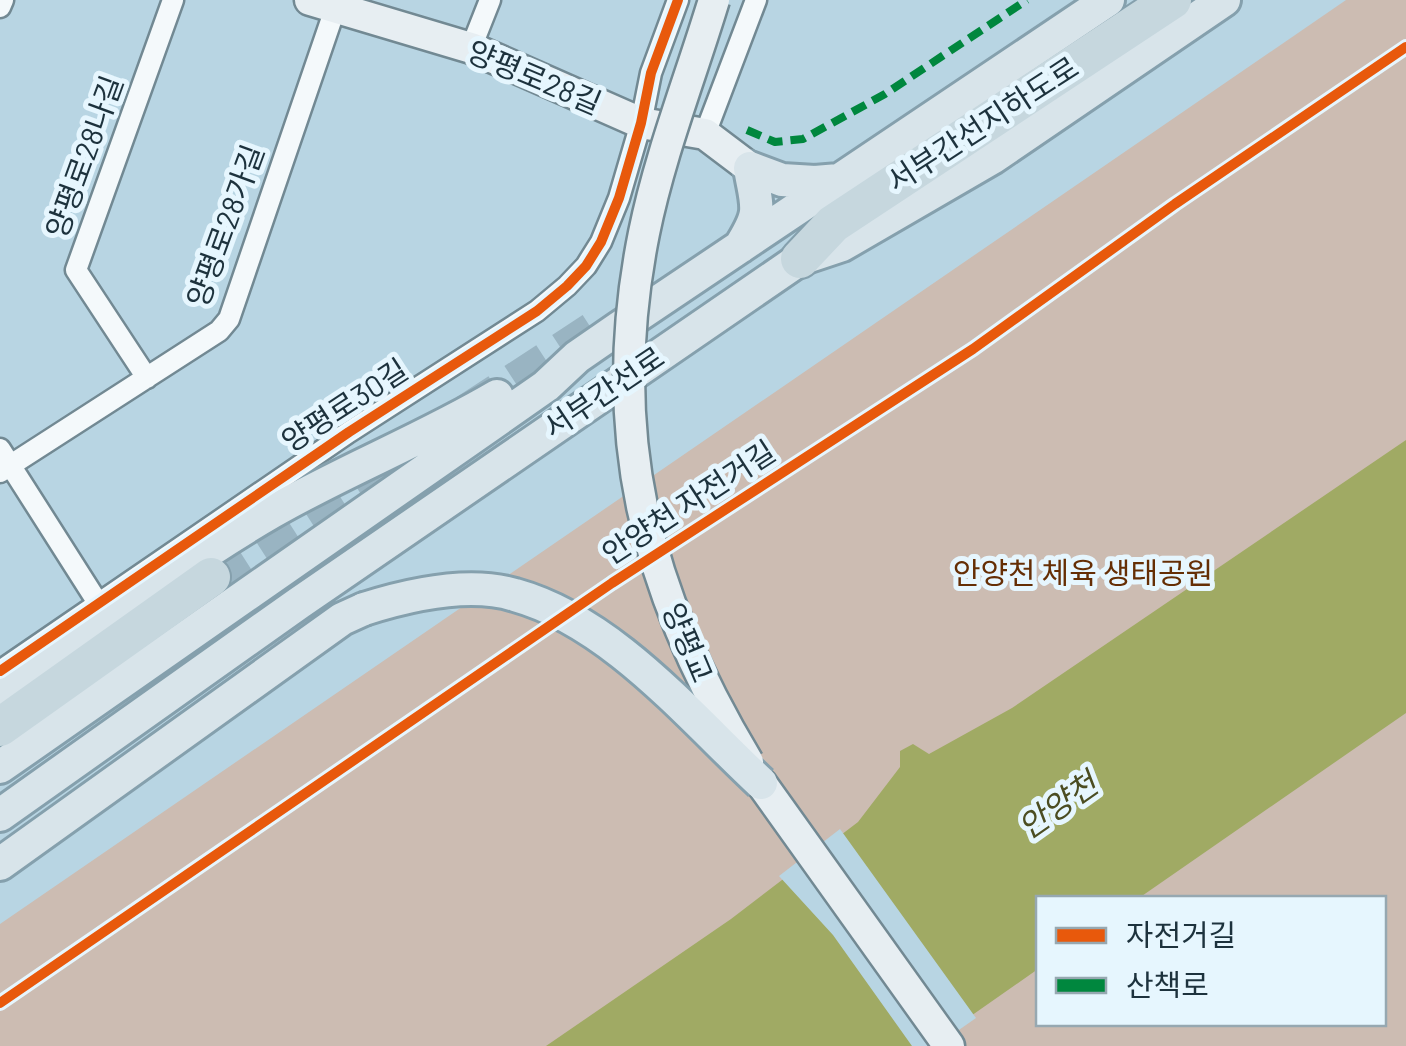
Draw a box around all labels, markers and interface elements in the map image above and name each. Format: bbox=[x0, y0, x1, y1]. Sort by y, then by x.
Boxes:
street label: 양평로28길 bbox=[462, 32, 607, 120]
street label: 서부간선지하도로 bbox=[880, 48, 1084, 199]
street label: 양평로28나길 bbox=[37, 70, 129, 242]
street label: 양평로28가길 bbox=[178, 139, 270, 311]
street label: 서부간선로 bbox=[536, 338, 670, 445]
street label: 양평로30길 bbox=[274, 350, 414, 458]
street label: 안양천 자전거길 bbox=[595, 432, 781, 571]
park label: 안양천 체육 생태공원 bbox=[953, 554, 1213, 590]
street label: 양평교 bbox=[656, 597, 722, 687]
water label: 안양천 bbox=[1010, 761, 1107, 845]
legend bbox=[1036, 896, 1386, 1026]
text: 자전거길 bbox=[1126, 916, 1236, 952]
text: 산책로 bbox=[1126, 966, 1209, 1002]

